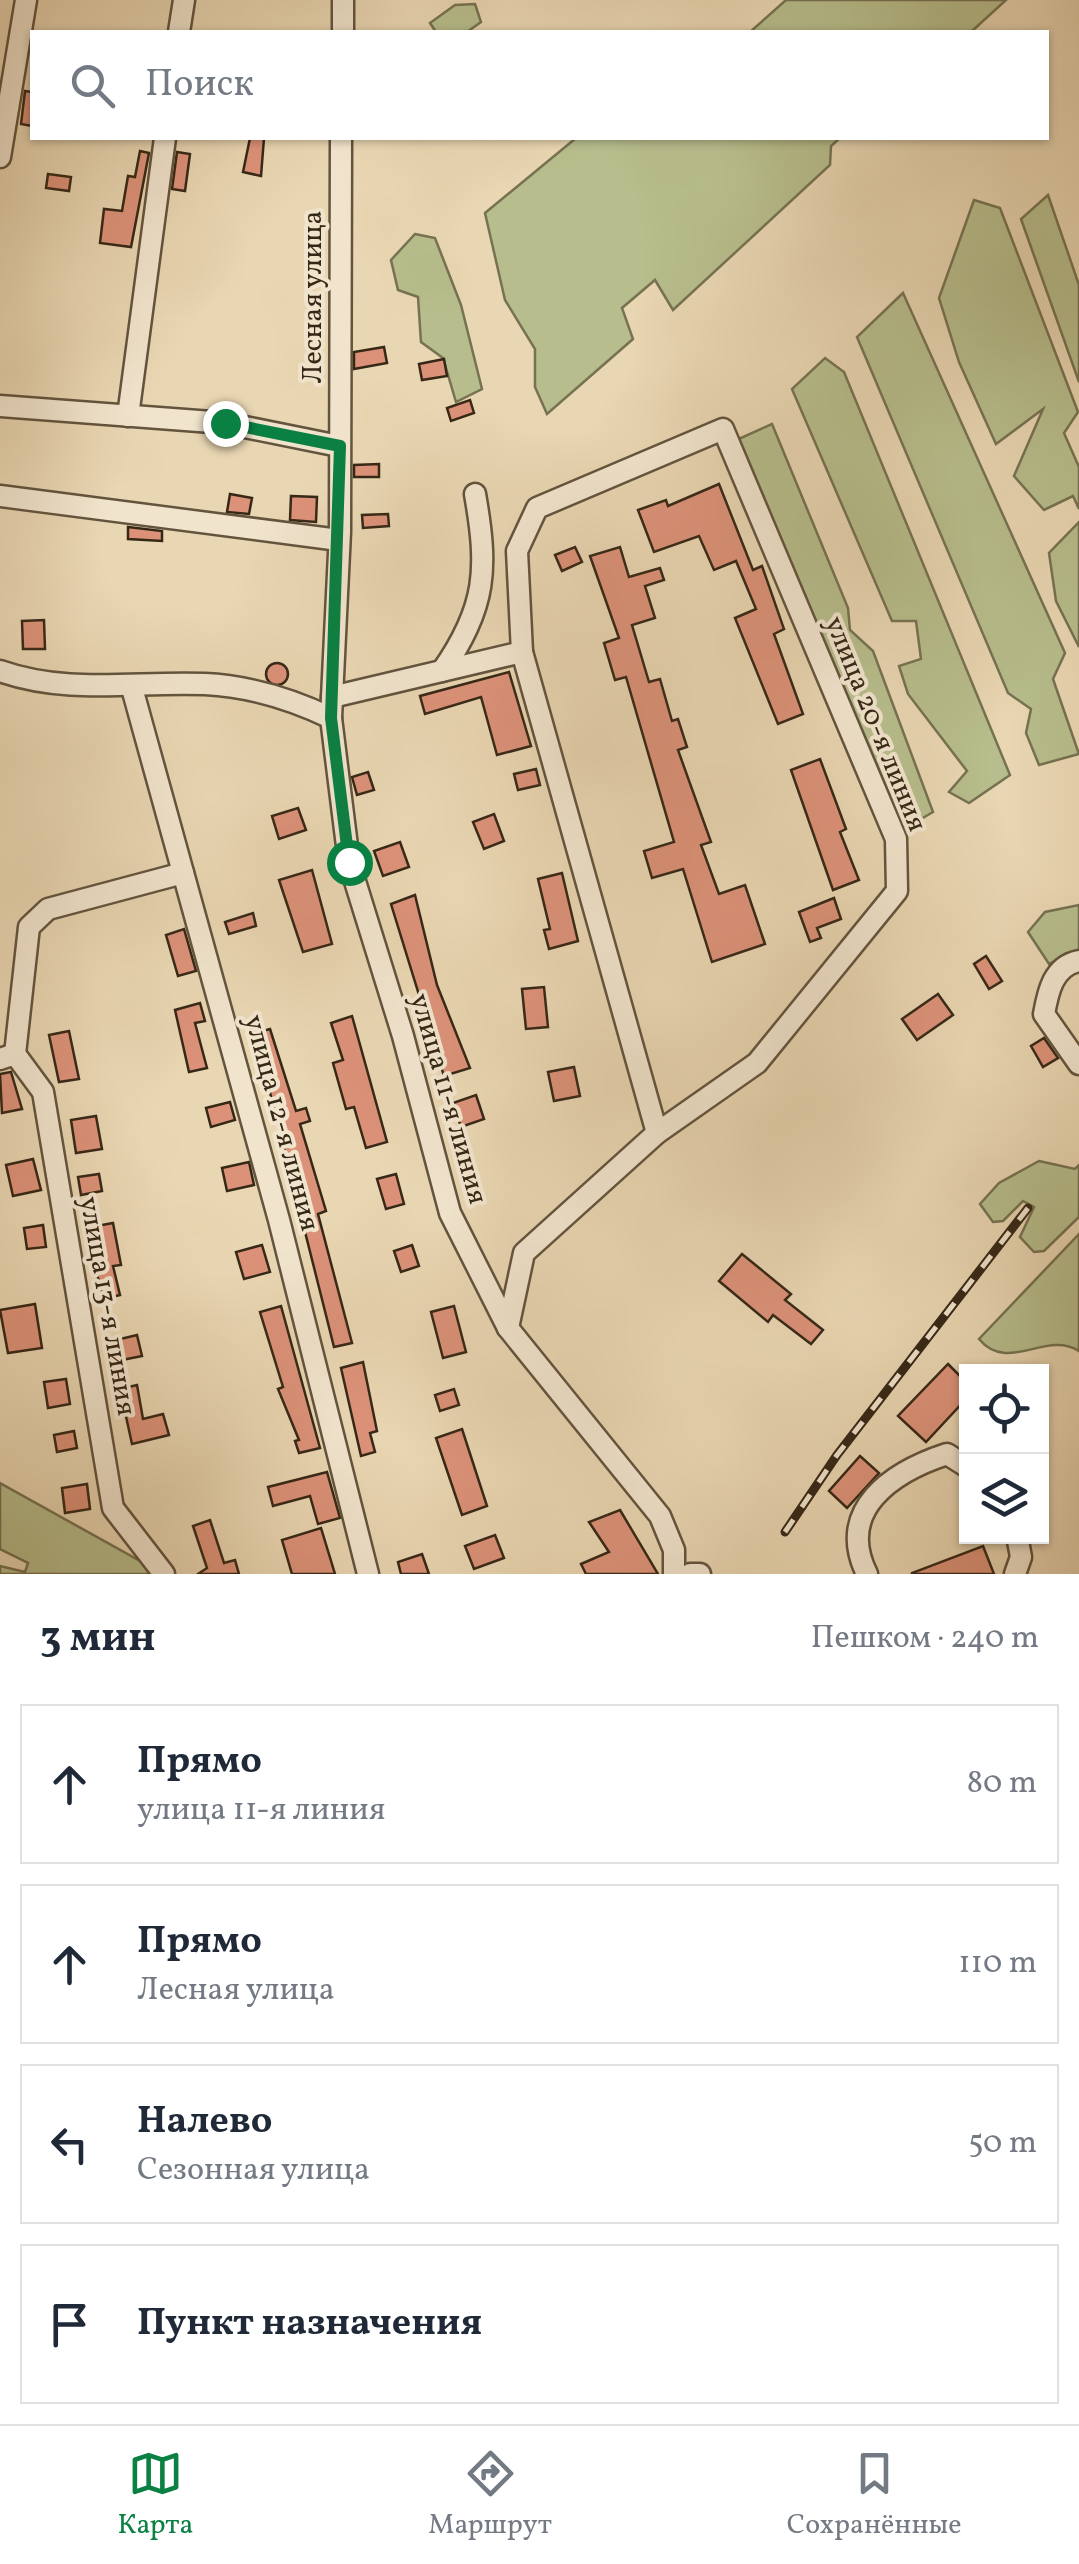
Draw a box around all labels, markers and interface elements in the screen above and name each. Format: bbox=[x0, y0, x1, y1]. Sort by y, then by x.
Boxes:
search box bbox=[30, 30, 1049, 140]
icon: search bbox=[65, 58, 120, 113]
text: Поиск bbox=[145, 59, 254, 112]
street label: Лесная улица bbox=[294, 210, 333, 384]
route end bbox=[203, 401, 249, 447]
street label: улица 20-я линия bbox=[814, 611, 936, 837]
route start bbox=[327, 840, 373, 886]
street label: улица 11-я линия bbox=[399, 989, 497, 1209]
street label: улица 12-я линия bbox=[233, 1011, 329, 1235]
street label: улица 13-я линия bbox=[69, 1193, 145, 1419]
map controls bbox=[959, 1364, 1049, 1544]
button: locate bbox=[959, 1364, 1049, 1454]
button: layers bbox=[959, 1454, 1049, 1544]
text: 3 мин bbox=[40, 1610, 156, 1669]
text: Пешком · 240 m bbox=[811, 1617, 1039, 1661]
text: Прямо bbox=[137, 1736, 262, 1789]
icon: ahead bbox=[42, 1757, 97, 1812]
text: 80 m bbox=[967, 1762, 1037, 1806]
text: улица 11-я линия bbox=[137, 1789, 385, 1833]
text: Прямо bbox=[137, 1916, 262, 1969]
icon: ahead bbox=[42, 1937, 97, 1992]
text: 110 m bbox=[958, 1942, 1037, 1986]
text: Лесная улица bbox=[137, 1969, 335, 2013]
text: Налево bbox=[137, 2096, 273, 2149]
icon: left bbox=[42, 2117, 97, 2172]
text: 50 m bbox=[968, 2122, 1037, 2166]
text: Сезонная улица bbox=[137, 2149, 370, 2193]
icon: arrive bbox=[42, 2297, 97, 2352]
text: Пункт назначения bbox=[137, 2298, 482, 2351]
tab: Карта bbox=[117, 2446, 193, 2545]
tab: Маршрут bbox=[428, 2446, 552, 2545]
tab: Сохранённые bbox=[787, 2446, 962, 2545]

